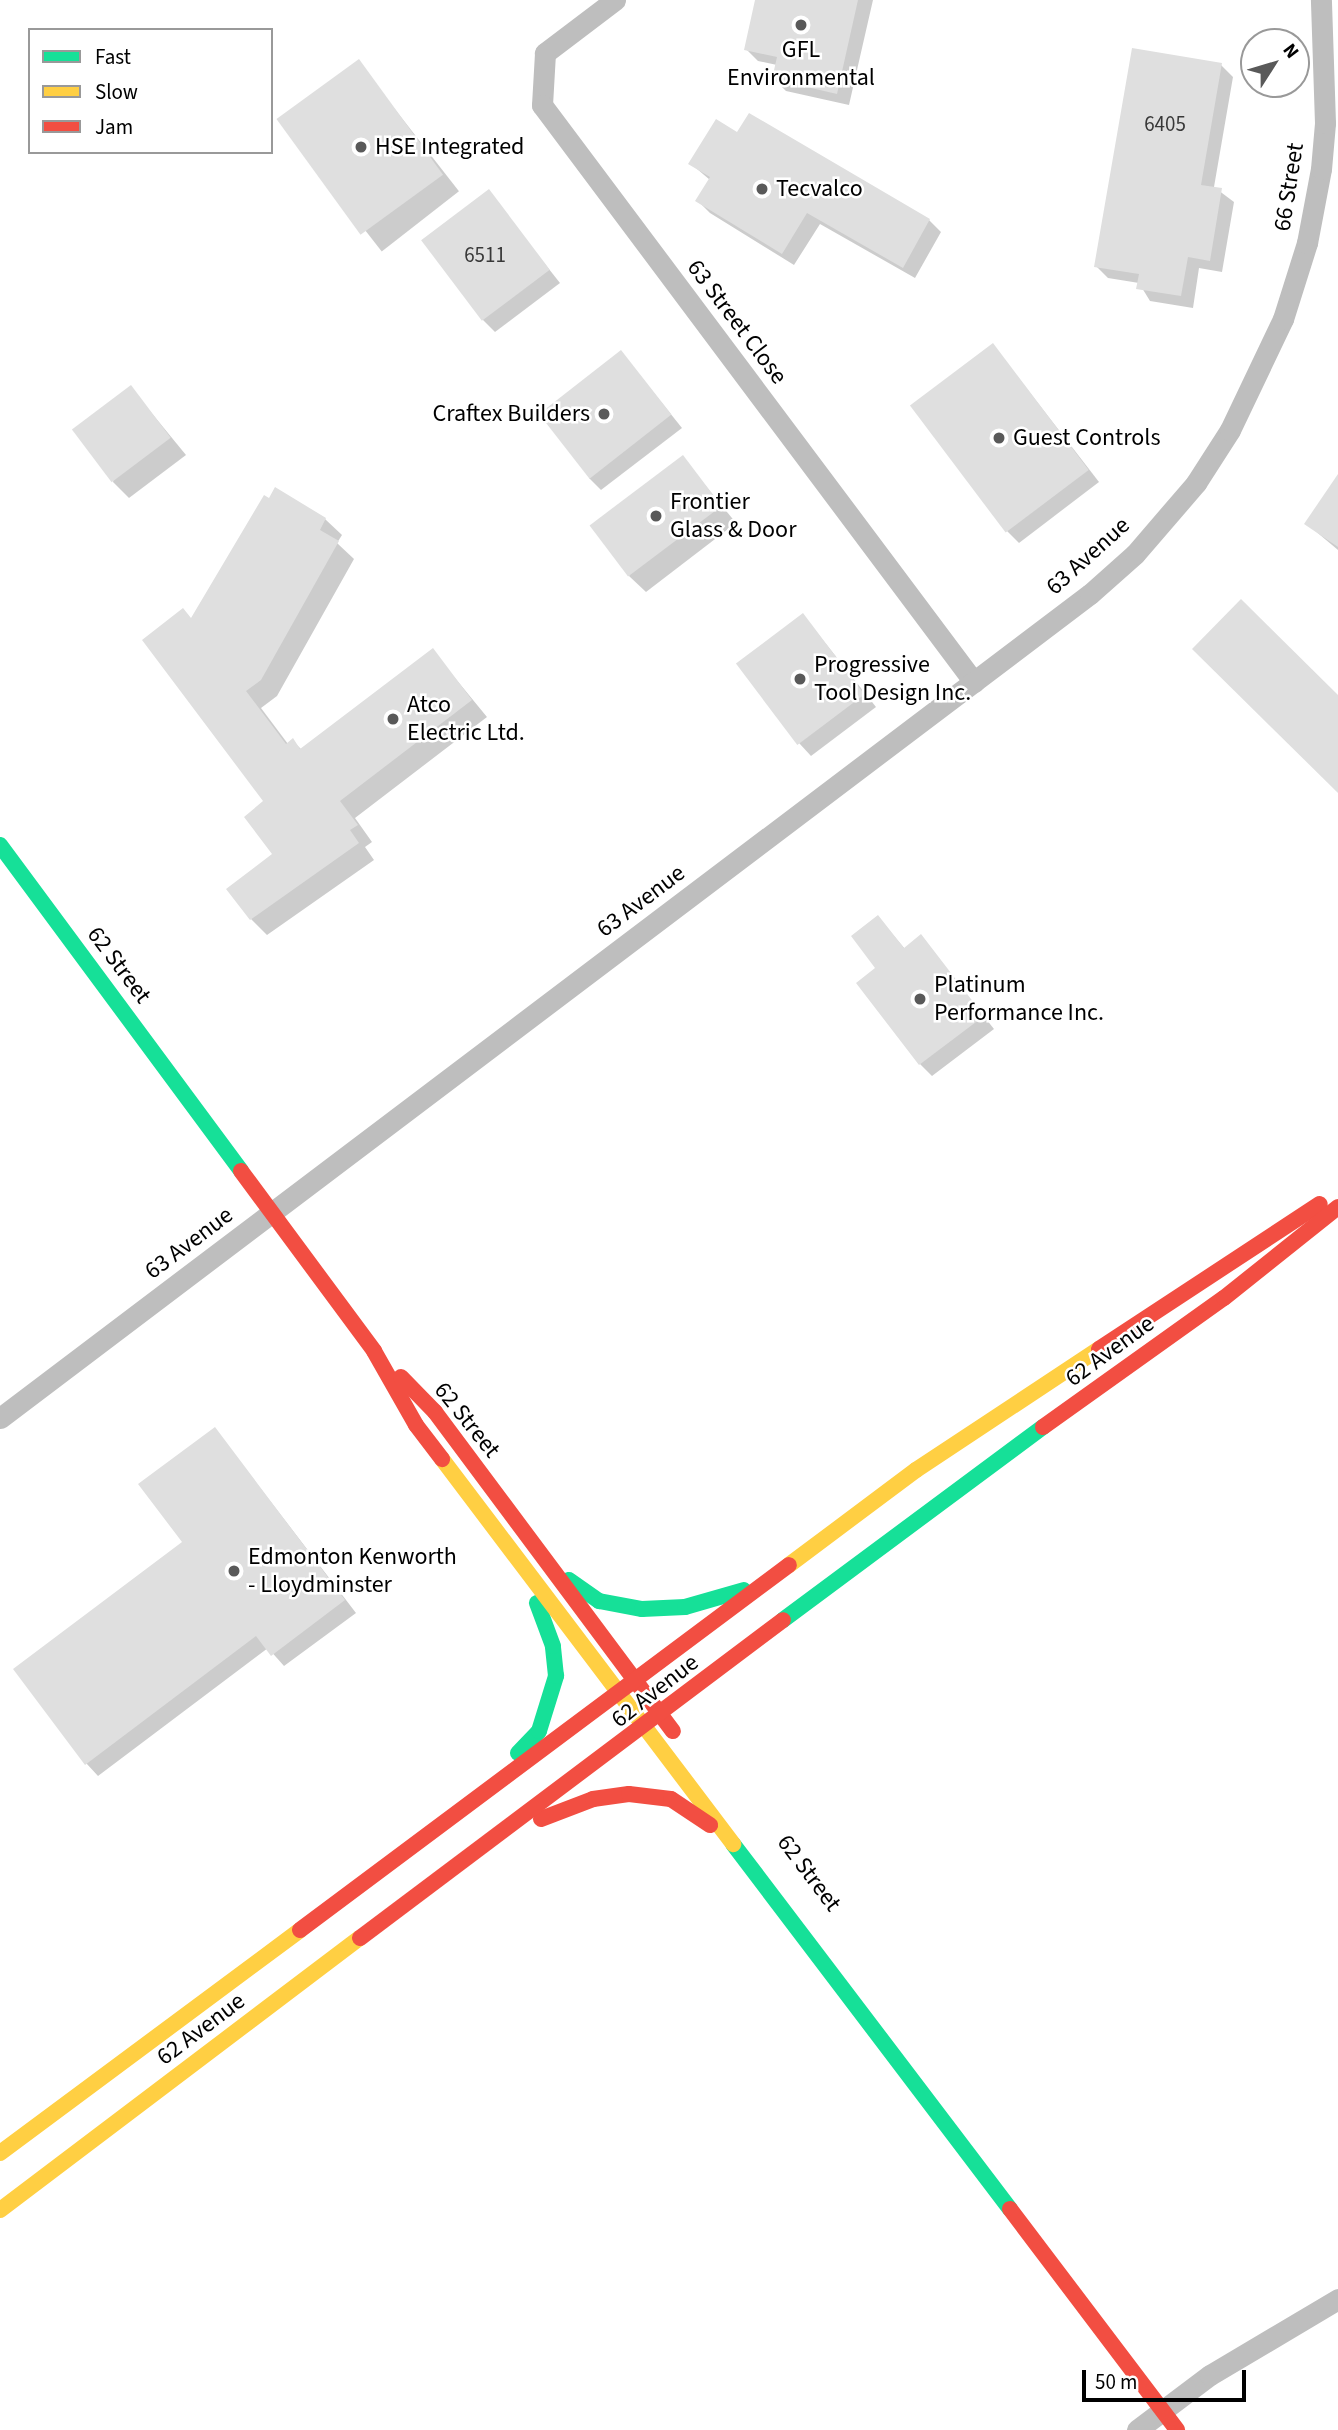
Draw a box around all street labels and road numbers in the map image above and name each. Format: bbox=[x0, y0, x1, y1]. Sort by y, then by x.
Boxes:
street label: 66 Street bbox=[1268, 141, 1310, 233]
street label: 63 Street Close bbox=[681, 254, 793, 390]
street label: 63 Avenue bbox=[1040, 511, 1136, 601]
street label: 63 Avenue bbox=[591, 859, 691, 943]
street label: 62 Street bbox=[81, 921, 157, 1009]
street label: 63 Avenue bbox=[139, 1201, 239, 1285]
street label: 62 Avenue bbox=[1060, 1309, 1160, 1393]
street label: 62 Street bbox=[428, 1376, 506, 1464]
street label: 62 Avenue bbox=[606, 1648, 704, 1734]
street label: 62 Street bbox=[771, 1829, 847, 1917]
street label: 62 Avenue bbox=[151, 1987, 251, 2071]

